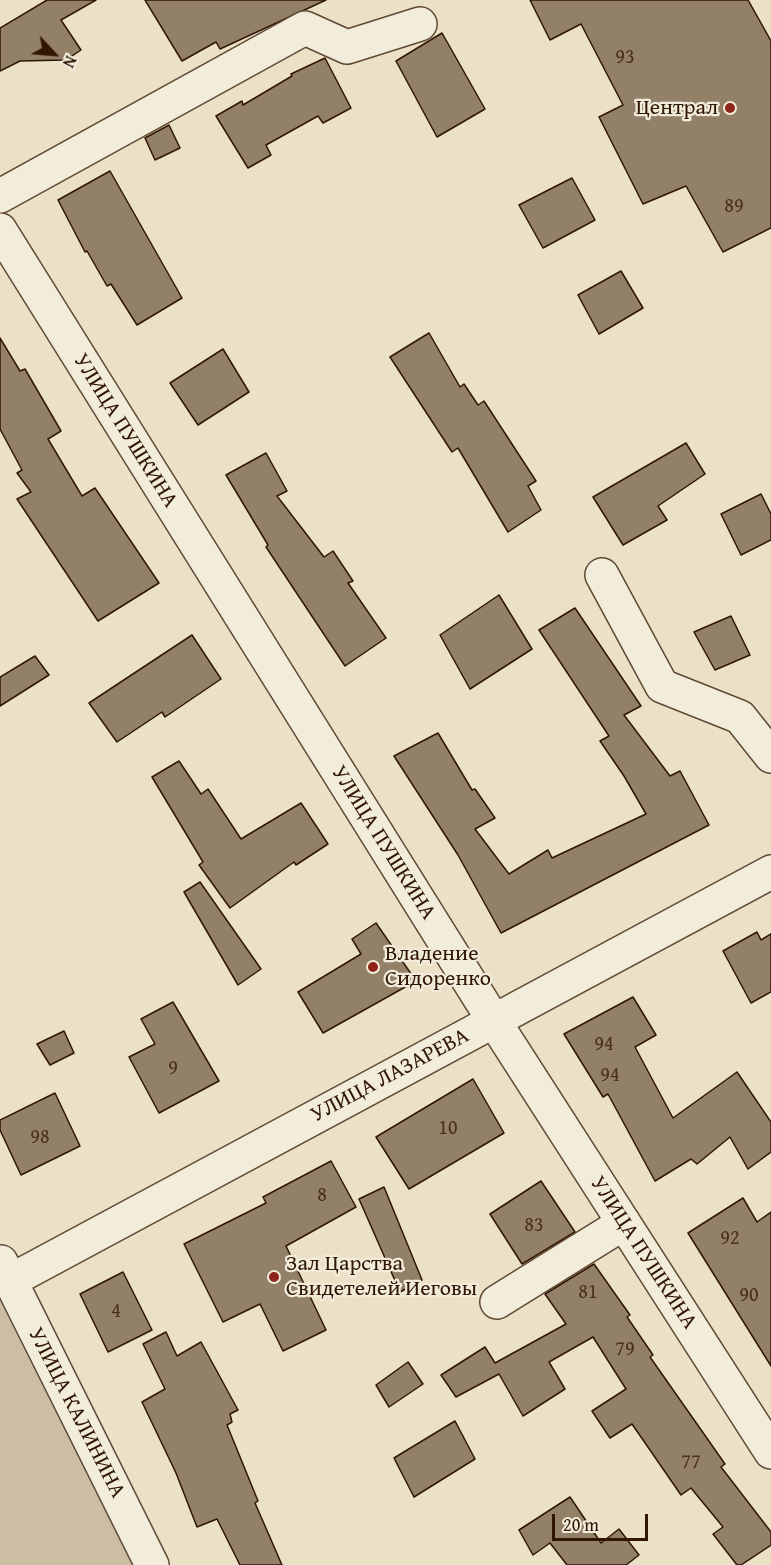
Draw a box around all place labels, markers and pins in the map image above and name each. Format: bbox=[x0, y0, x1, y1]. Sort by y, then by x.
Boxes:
place label: Централ bbox=[636, 95, 718, 121]
marker: Централ bbox=[723, 101, 737, 115]
place label: Владение Сидоренко bbox=[385, 941, 491, 992]
marker: Владение Сидоренко bbox=[366, 960, 380, 974]
place label: Зал Царства Свидетелей Иеговы bbox=[286, 1251, 477, 1302]
marker: Зал Царства Свидетелей Иеговы bbox=[267, 1270, 281, 1284]

